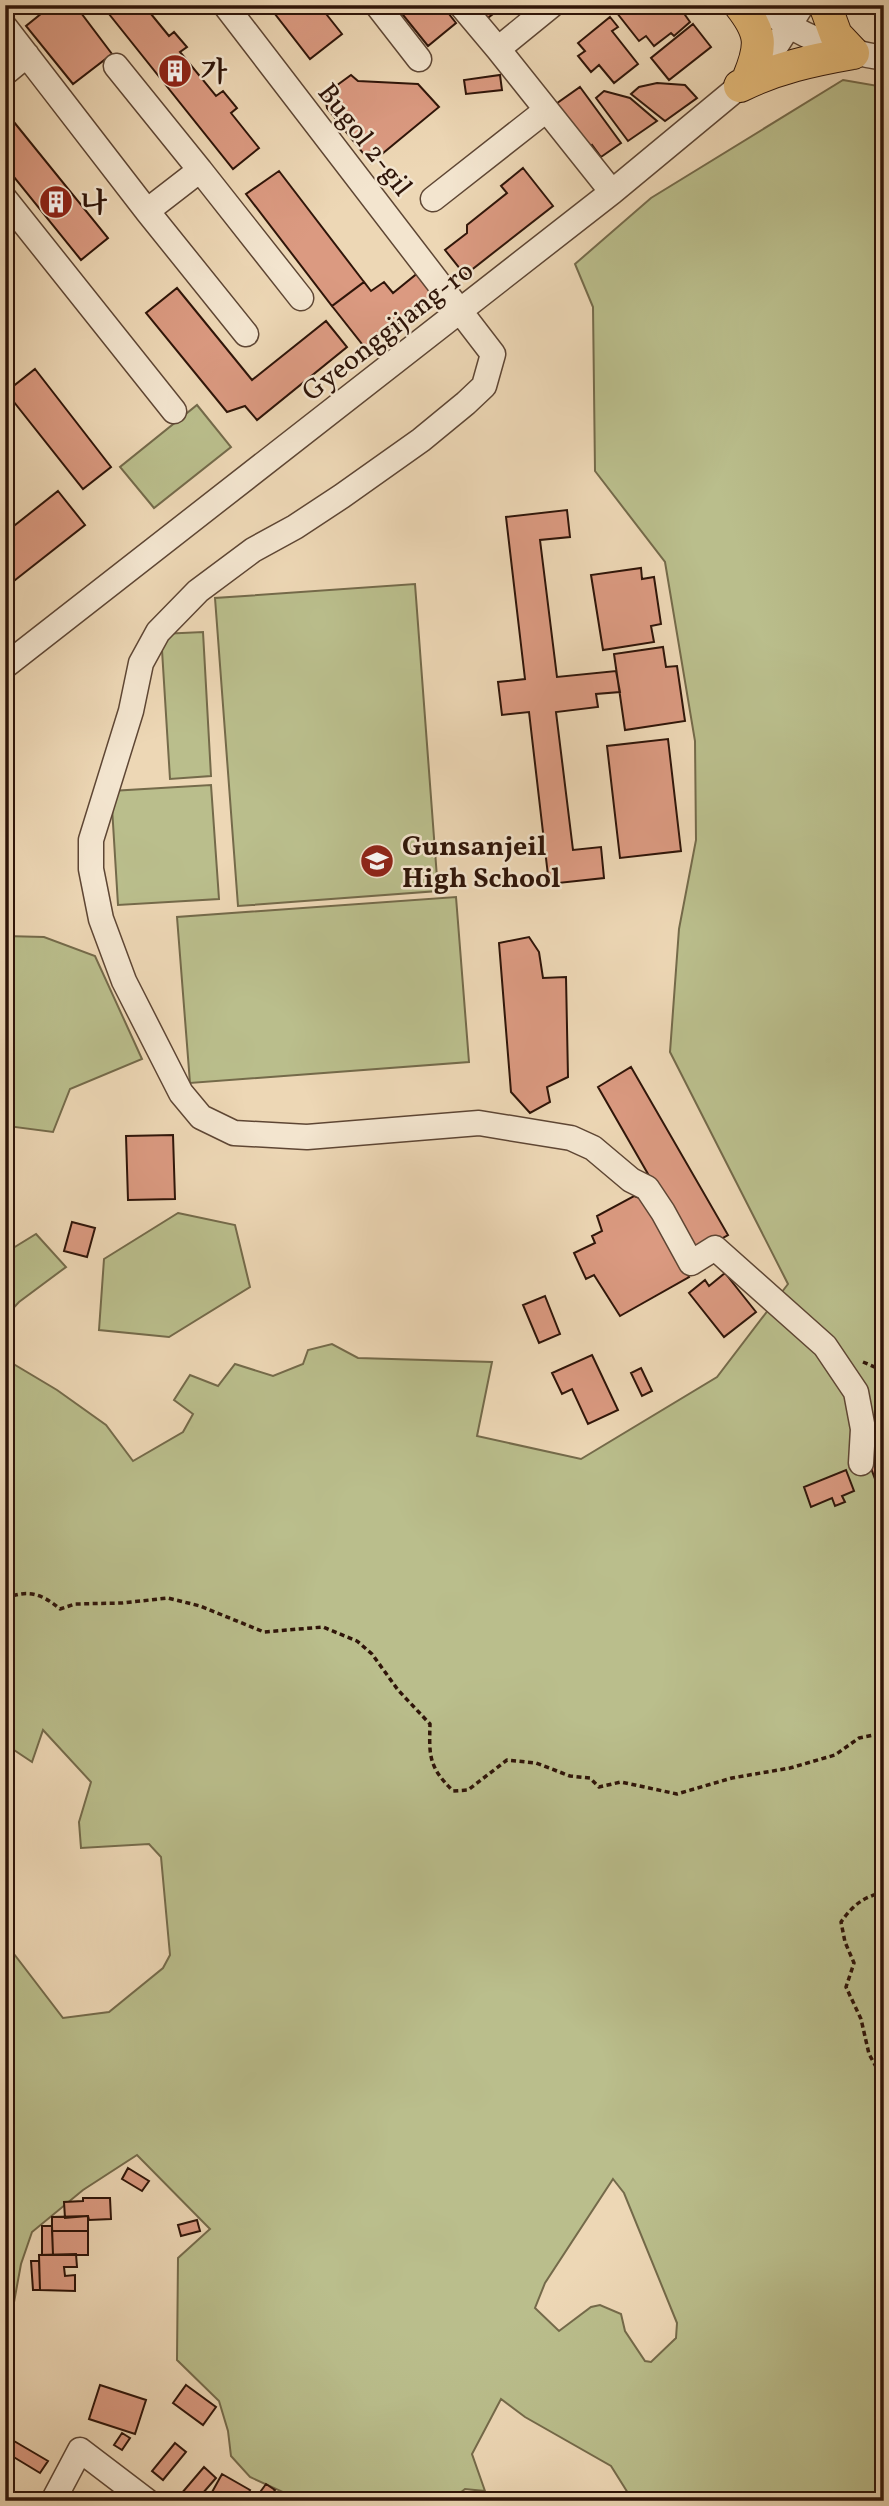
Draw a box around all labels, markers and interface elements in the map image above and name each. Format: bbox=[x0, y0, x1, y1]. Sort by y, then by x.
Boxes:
building icon: 가 bbox=[156, 52, 194, 90]
place label: 가 bbox=[200, 54, 228, 93]
street label: Bugol 2-gil bbox=[307, 76, 421, 205]
building icon: 나 bbox=[37, 183, 75, 221]
place label: 나 bbox=[80, 185, 108, 224]
street label: Gyeonggijang-ro bbox=[294, 252, 483, 411]
place label: Gunsanjeil High School bbox=[402, 828, 561, 899]
school or university icon: Gunsanjeil High School bbox=[358, 842, 396, 880]

